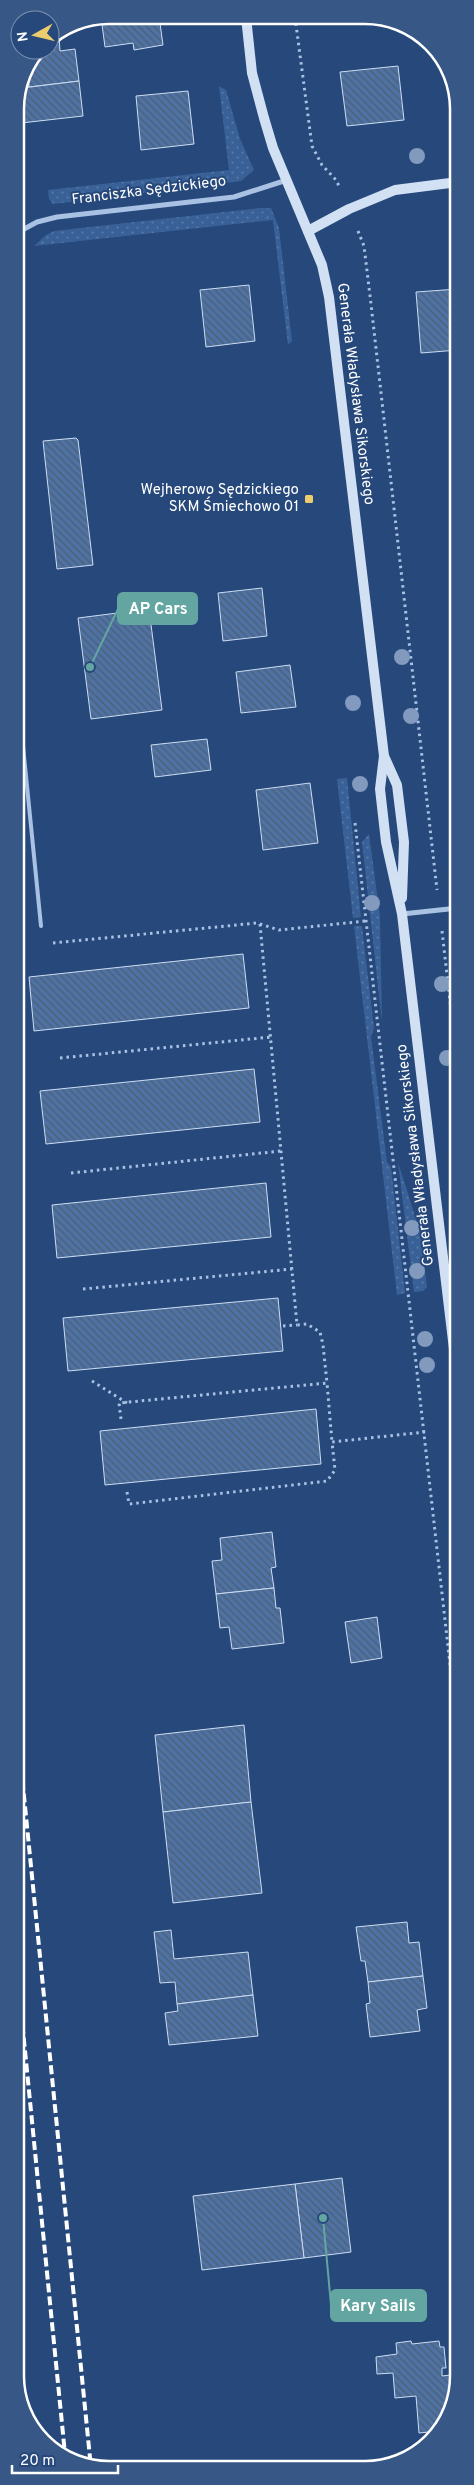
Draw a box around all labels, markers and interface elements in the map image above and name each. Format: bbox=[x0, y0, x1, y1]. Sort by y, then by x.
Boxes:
north arrow bbox=[10, 10, 60, 60]
text: N bbox=[14, 30, 33, 43]
street label: Franciszka Sędzickiego bbox=[71, 172, 227, 210]
street label: Generała Władysława Sikorskiego bbox=[332, 282, 378, 506]
place label: Wejherowo Sędzickiego SKM Śmiechowo 01 bbox=[141, 481, 299, 517]
marker: Wejherowo Sędzickiego SKM Śmiechowo 01 bbox=[303, 493, 315, 505]
callout: AP Cars bbox=[118, 593, 197, 624]
text: AP Cars bbox=[128, 600, 188, 620]
street label: Generała Władysława Sikorskiego bbox=[393, 1043, 439, 1267]
callout: Kary Sails bbox=[331, 2290, 426, 2321]
text: Kary Sails bbox=[340, 2297, 416, 2317]
scale bar bbox=[12, 2442, 119, 2474]
text: 20 m bbox=[20, 2452, 55, 2471]

